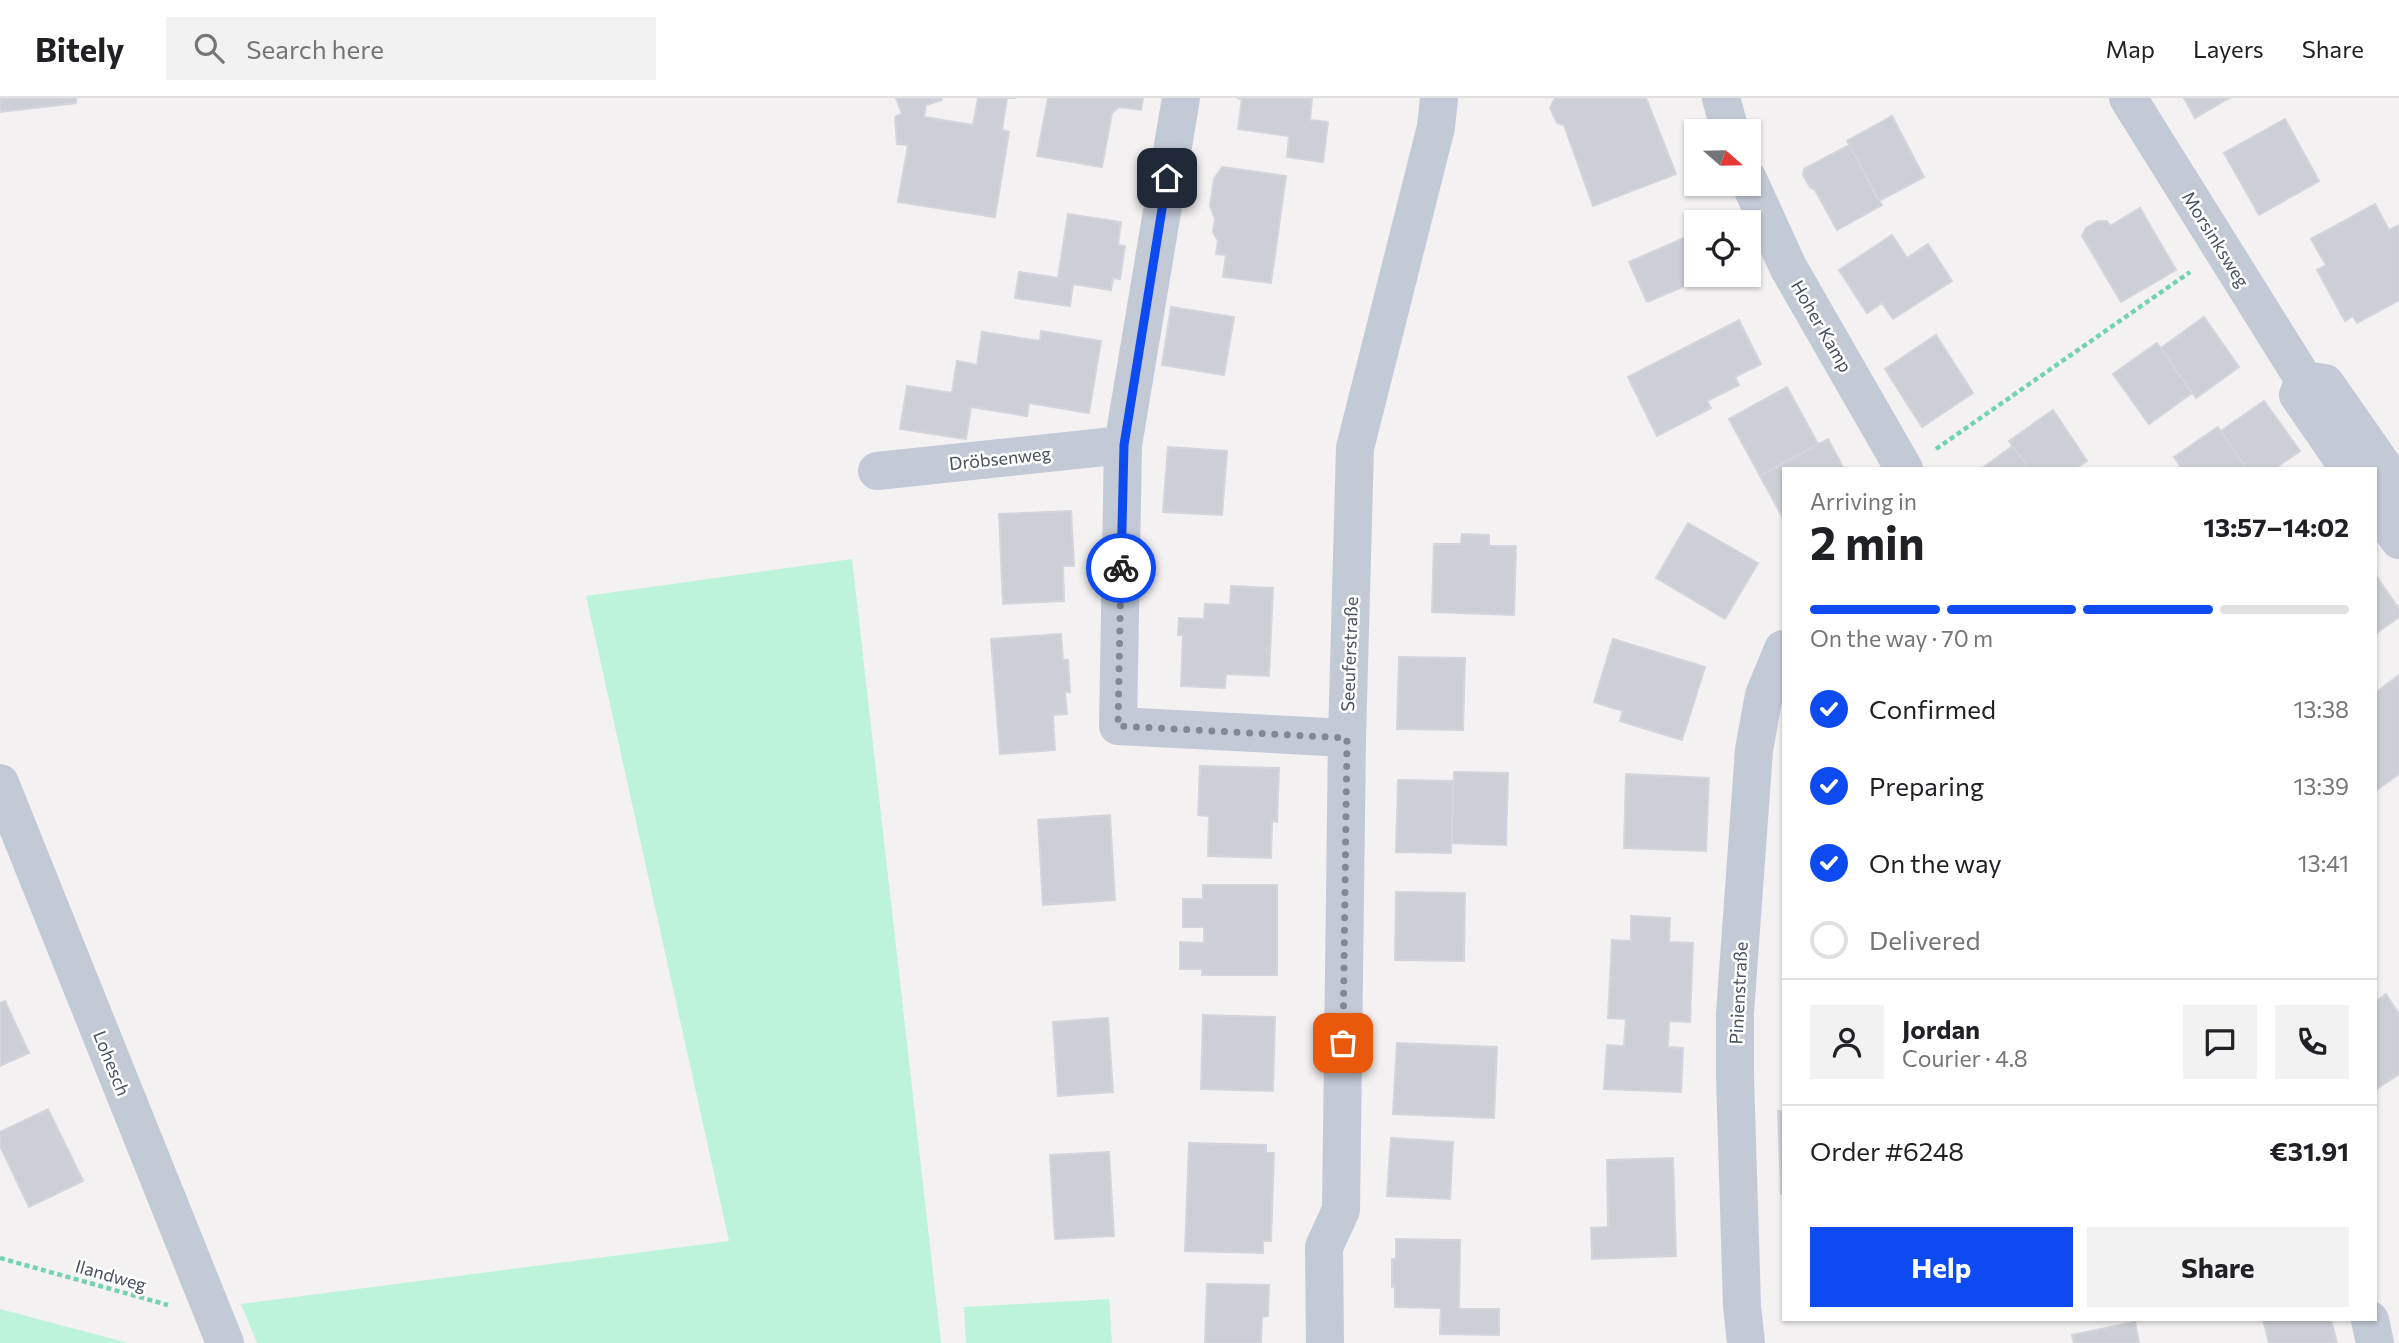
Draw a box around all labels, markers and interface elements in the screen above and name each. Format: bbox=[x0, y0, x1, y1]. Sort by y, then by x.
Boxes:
search box bbox=[166, 17, 656, 80]
text: Bitely bbox=[35, 28, 124, 69]
icon: search bbox=[190, 29, 228, 67]
text: Search here bbox=[246, 33, 384, 64]
text: Map bbox=[2106, 34, 2155, 63]
text: Layers bbox=[2193, 34, 2264, 63]
text: Share bbox=[2302, 34, 2364, 63]
north arrow bbox=[1684, 119, 1760, 196]
map controls bbox=[1684, 119, 1761, 287]
pin bbox=[1137, 148, 1197, 208]
icon: home bbox=[1148, 159, 1186, 197]
street label: Morsinksweg bbox=[2178, 187, 2254, 291]
button: locate bbox=[1684, 210, 1761, 287]
street label: Hoher Kamp bbox=[1787, 276, 1857, 376]
street label: Dröbsenweg bbox=[948, 442, 1052, 474]
text: Arriving in bbox=[1810, 487, 1917, 515]
text: 13:57–14:02 bbox=[2203, 511, 2349, 542]
text: 2 min bbox=[1810, 513, 1925, 569]
courier bbox=[1086, 533, 1156, 603]
icon: bike bbox=[1102, 549, 1140, 587]
street label: Seeuferstraße bbox=[1336, 596, 1362, 712]
text: On the way · 70 m bbox=[1810, 624, 1993, 652]
icon: check bbox=[1810, 690, 1848, 728]
text: Confirmed bbox=[1869, 693, 1996, 724]
text: 13:38 bbox=[2294, 695, 2349, 723]
icon: check bbox=[1810, 767, 1848, 805]
text: Preparing bbox=[1869, 770, 1984, 801]
text: 13:39 bbox=[2294, 772, 2349, 800]
icon: check bbox=[1810, 844, 1848, 882]
text: On the way bbox=[1869, 847, 2002, 878]
text: 13:41 bbox=[2298, 849, 2349, 877]
text: Delivered bbox=[1869, 924, 1980, 955]
street label: Pinienstraße bbox=[1724, 941, 1752, 1045]
button: person bbox=[1810, 1005, 1884, 1079]
button: chat bbox=[2183, 1005, 2257, 1079]
button: phone bbox=[2275, 1005, 2349, 1079]
pin bbox=[1313, 1013, 1373, 1073]
text: Jordan bbox=[1902, 1013, 1980, 1044]
icon: bag bbox=[1324, 1024, 1362, 1062]
street label: Lohesch bbox=[89, 1027, 135, 1099]
text: Courier · 4.8 bbox=[1902, 1044, 2028, 1072]
text: Order #6248 bbox=[1810, 1135, 1964, 1166]
text: €31.91 bbox=[2269, 1135, 2349, 1166]
button: Help bbox=[1810, 1227, 2073, 1307]
button: Share bbox=[2087, 1227, 2349, 1307]
street label: Ilandweg bbox=[73, 1254, 149, 1296]

